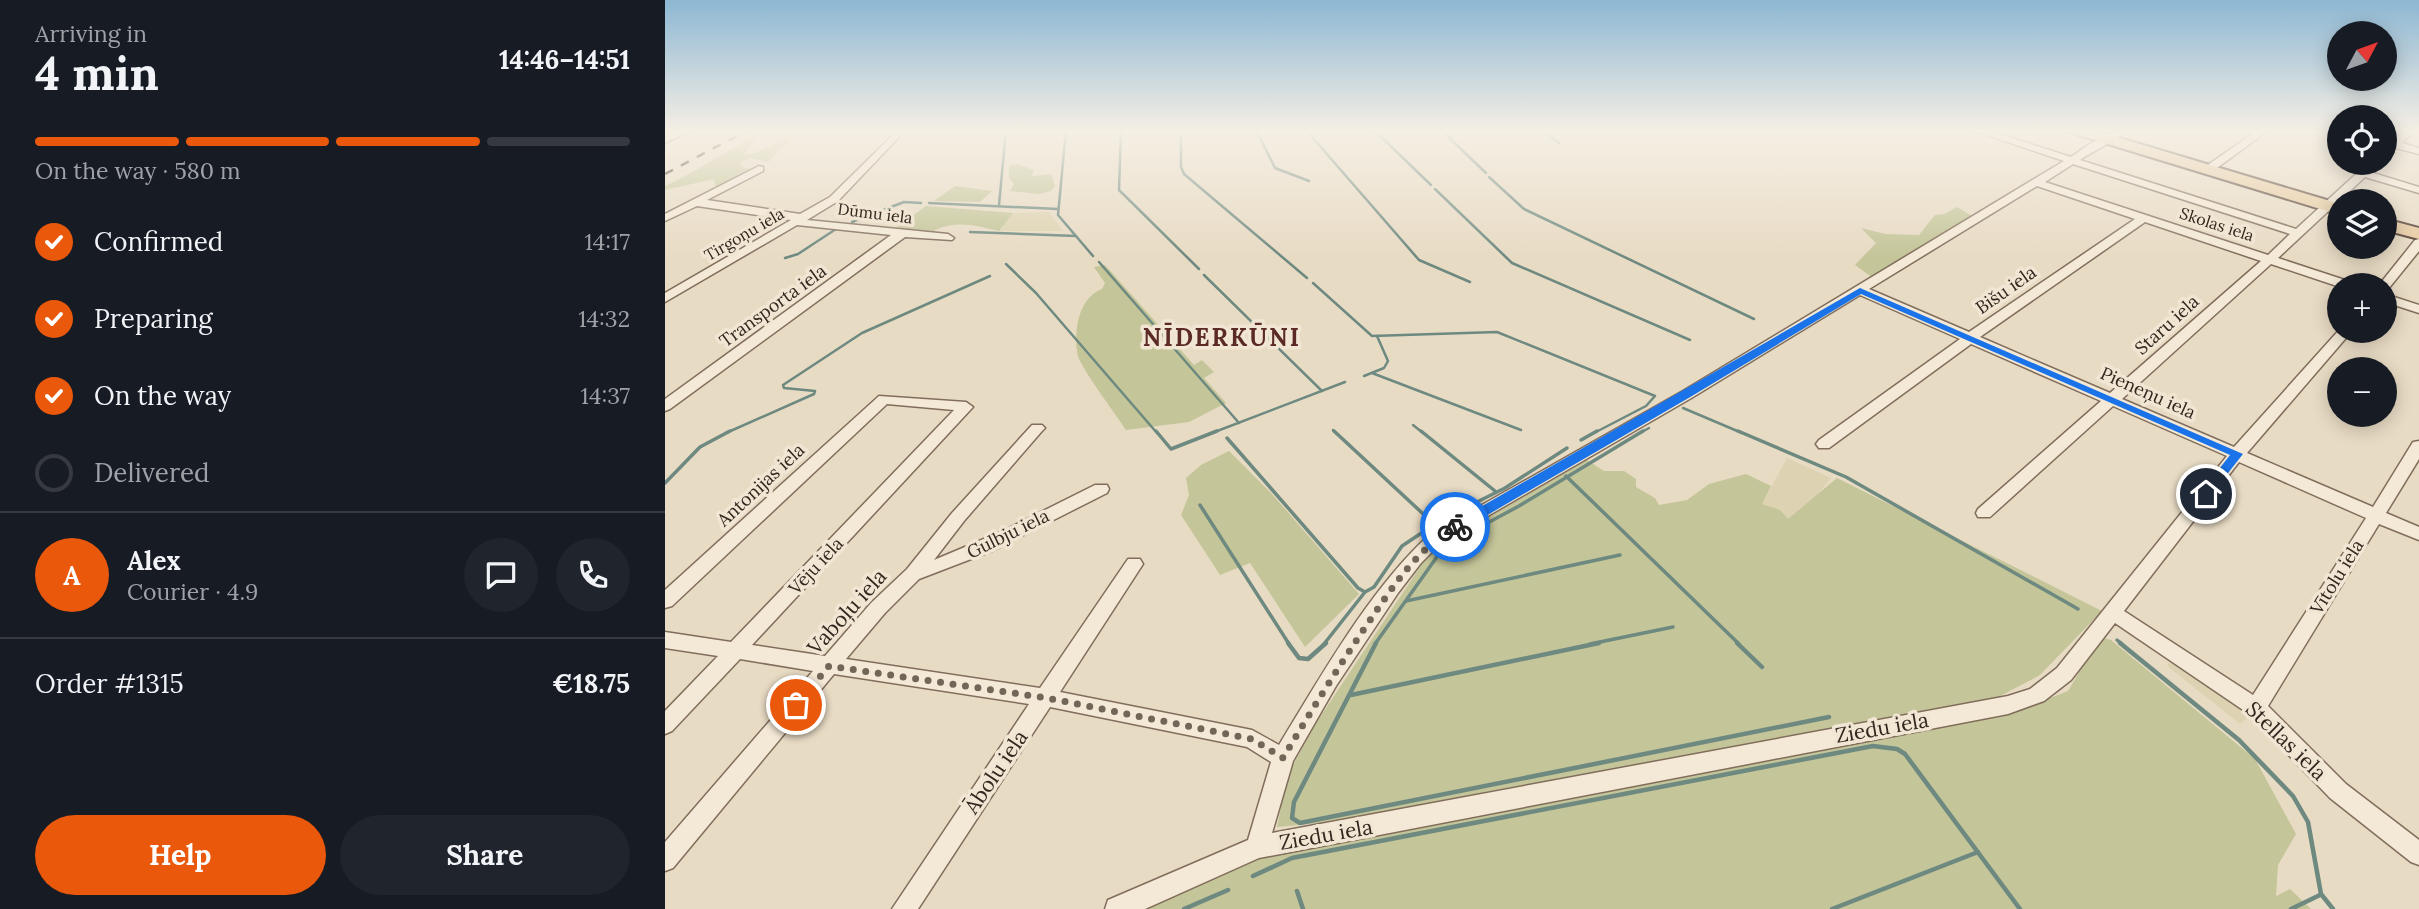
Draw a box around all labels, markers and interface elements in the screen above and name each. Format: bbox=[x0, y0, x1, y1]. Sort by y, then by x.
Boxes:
text: Arriving in bbox=[35, 19, 147, 48]
north arrow bbox=[2327, 21, 2397, 91]
map controls bbox=[2327, 21, 2397, 427]
text: 14:46–14:51 bbox=[499, 43, 630, 76]
text: 4 min bbox=[35, 44, 159, 103]
button: locate bbox=[2327, 105, 2397, 175]
text: On the way · 580 m bbox=[35, 156, 241, 185]
button: layers bbox=[2327, 189, 2397, 259]
street label: Dūmu iela bbox=[836, 198, 914, 228]
street label: Tirgoņu iela bbox=[700, 203, 788, 266]
street label: Skolas iela bbox=[2177, 203, 2257, 245]
icon: check bbox=[35, 223, 73, 261]
text: Confirmed bbox=[94, 225, 223, 258]
text: 14:17 bbox=[584, 227, 630, 256]
street label: Transporta iela bbox=[715, 259, 831, 352]
street label: Bišu iela bbox=[1971, 260, 2041, 319]
button: + bbox=[2327, 273, 2397, 343]
street label: Staru iela bbox=[2130, 290, 2204, 359]
icon: check bbox=[35, 300, 73, 338]
text: Preparing bbox=[94, 302, 213, 335]
text: 14:32 bbox=[578, 304, 630, 333]
district label: NĪDERKŪNI bbox=[1143, 322, 1301, 353]
button: − bbox=[2327, 357, 2397, 427]
street label: Pieneņu iela bbox=[2097, 361, 2199, 424]
icon: check bbox=[35, 377, 73, 415]
text: On the way bbox=[94, 379, 231, 412]
text: 14:37 bbox=[581, 381, 630, 410]
street label: Antonijas iela bbox=[711, 438, 809, 532]
text: Delivered bbox=[94, 456, 210, 489]
pin bbox=[2176, 464, 2236, 524]
icon: home bbox=[2187, 475, 2225, 513]
courier bbox=[1420, 492, 1490, 562]
street label: Gulbju iela bbox=[963, 504, 1053, 563]
icon: bike bbox=[1436, 508, 1474, 546]
street label: Vēju iela bbox=[783, 532, 848, 600]
street label: Vītolu iela bbox=[2304, 535, 2369, 619]
button: chat bbox=[464, 538, 538, 612]
button: phone bbox=[556, 538, 630, 612]
text: Alex bbox=[127, 544, 181, 577]
text: A bbox=[63, 559, 81, 592]
street label: Vaboļu iela bbox=[800, 563, 892, 661]
text: Courier · 4.9 bbox=[127, 577, 258, 606]
text: Order #1315 bbox=[35, 667, 184, 700]
text: €18.75 bbox=[552, 667, 630, 700]
pin bbox=[766, 675, 826, 735]
icon: bag bbox=[777, 686, 815, 724]
street label: Stellas iela bbox=[2240, 695, 2333, 786]
street label: Ziedu iela bbox=[1833, 706, 1931, 749]
street label: Ābolu iela bbox=[957, 725, 1033, 820]
street label: Ziedu iela bbox=[1277, 813, 1375, 856]
button: Help bbox=[35, 815, 326, 895]
button: Share bbox=[340, 815, 630, 895]

